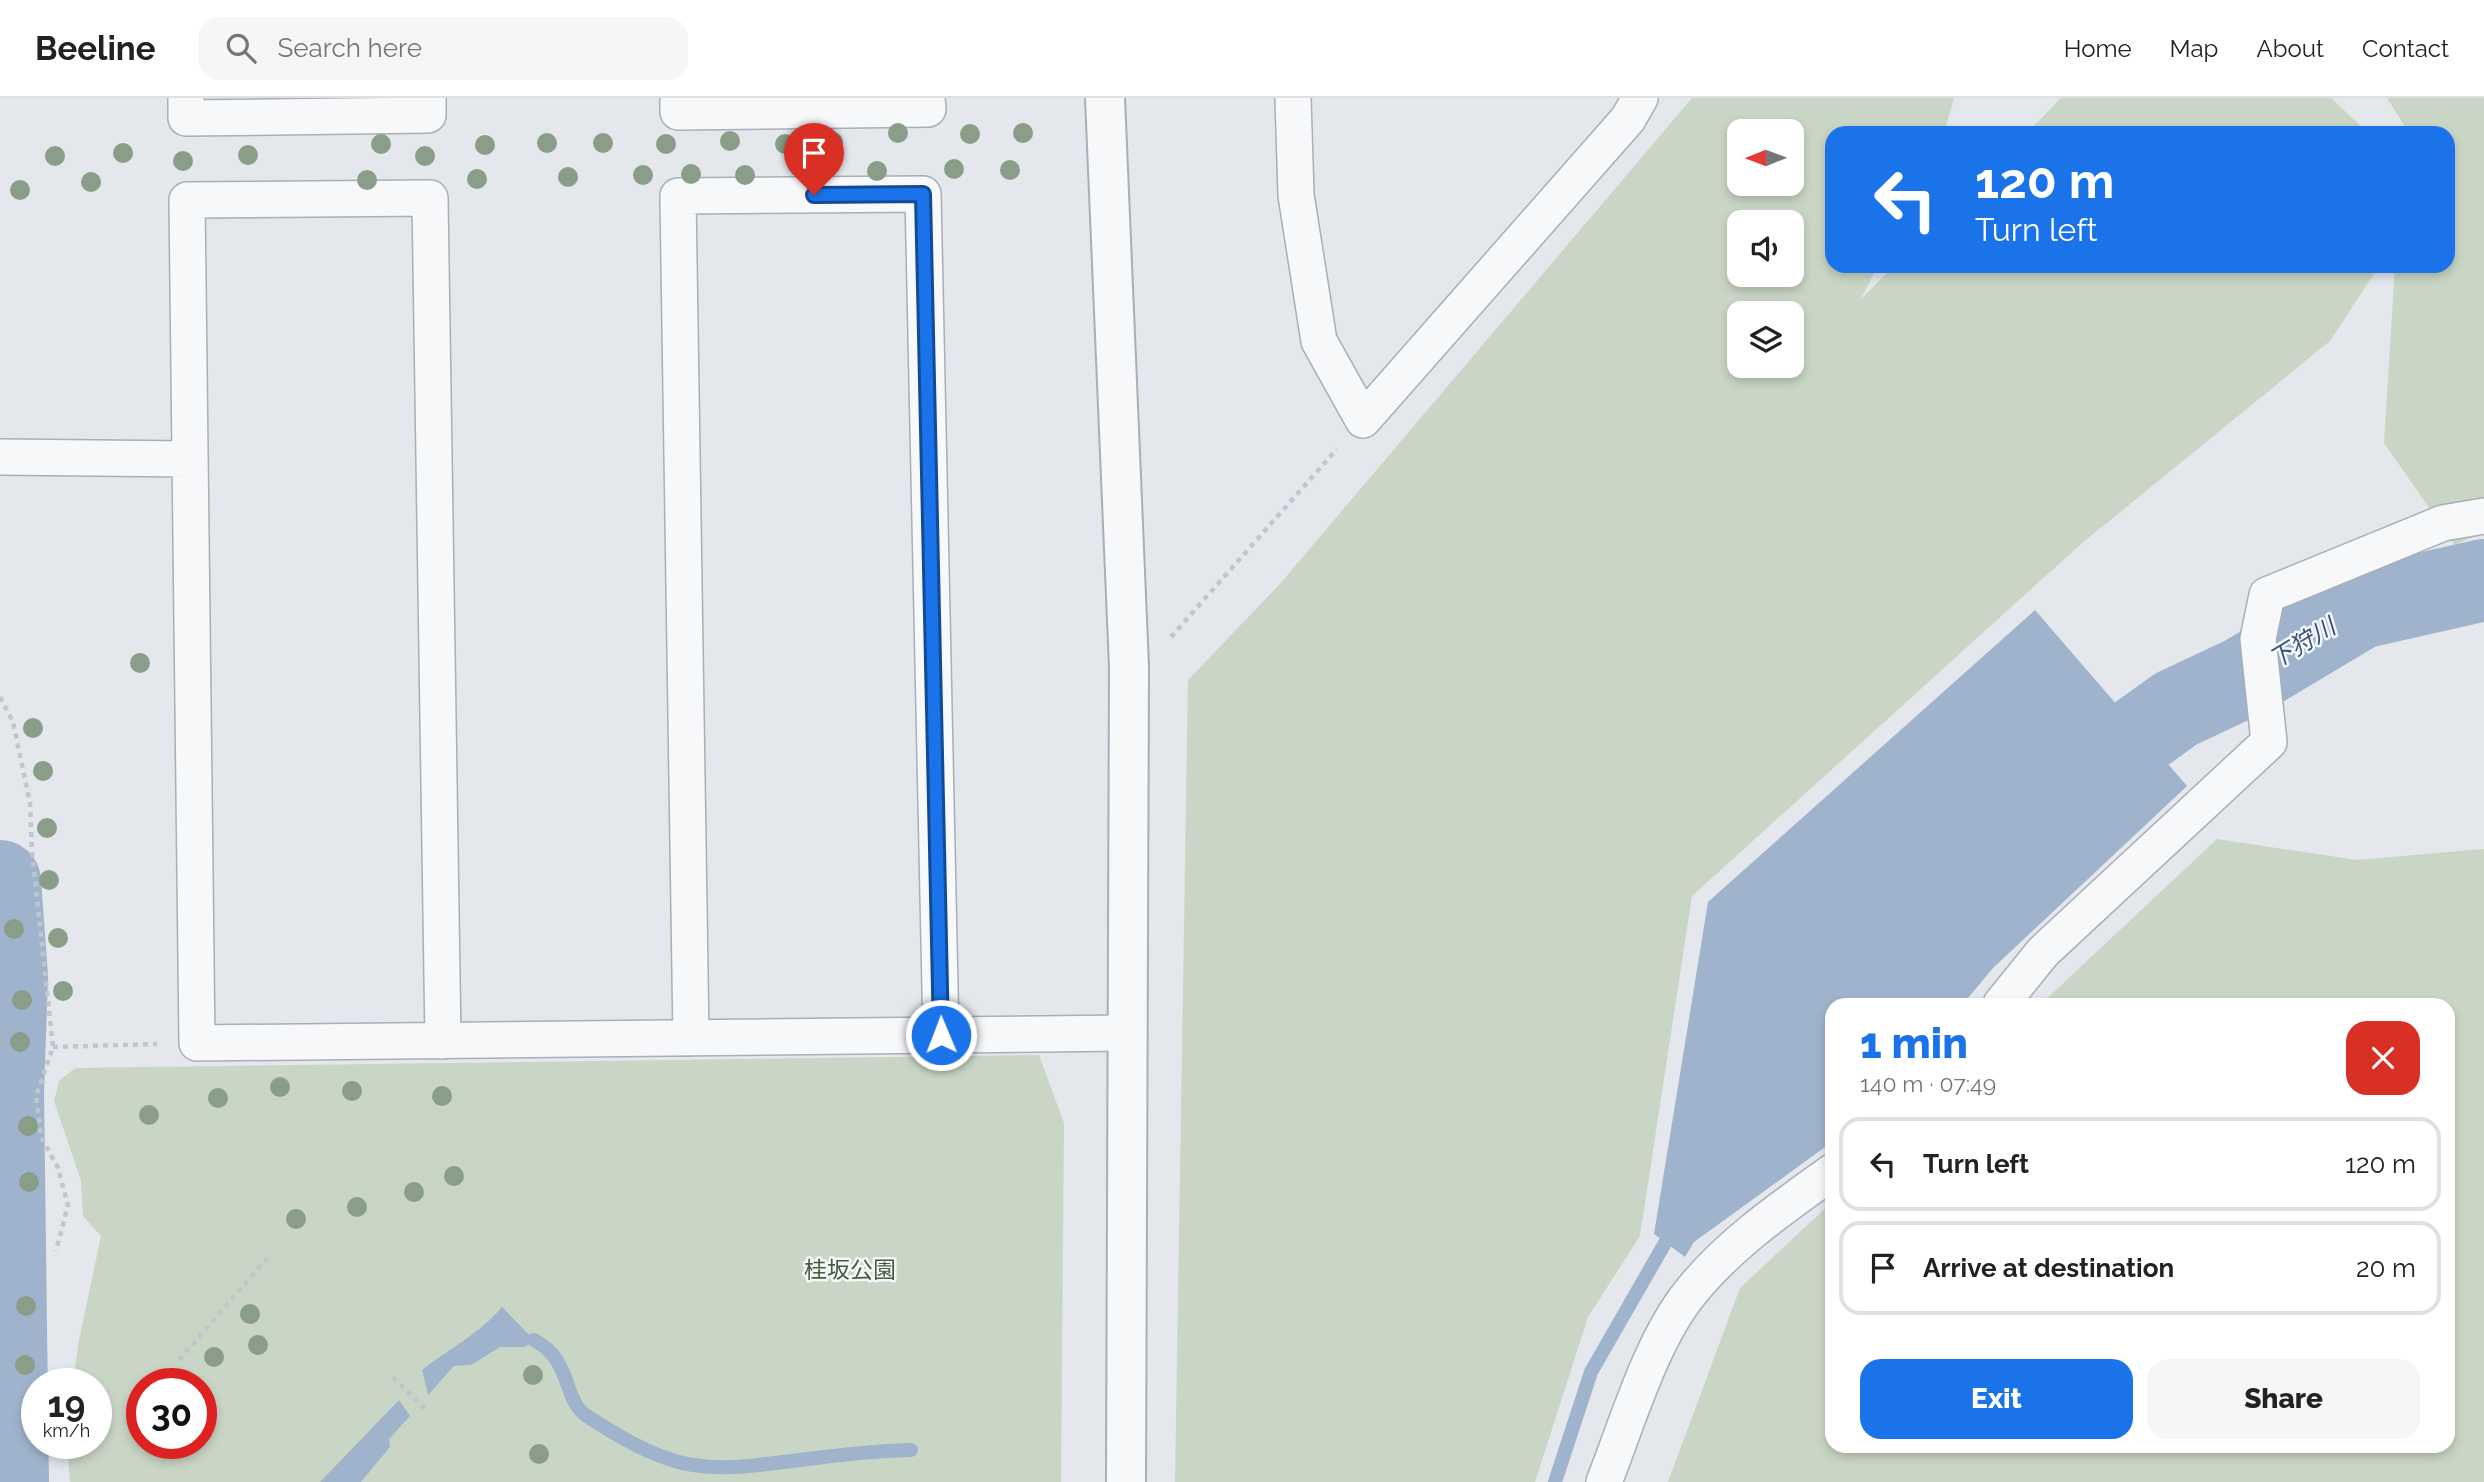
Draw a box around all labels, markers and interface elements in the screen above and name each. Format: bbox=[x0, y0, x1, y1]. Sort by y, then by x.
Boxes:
search box bbox=[198, 17, 688, 80]
text: Beeline bbox=[35, 29, 156, 68]
icon: search bbox=[222, 29, 260, 67]
text: Search here bbox=[278, 33, 422, 63]
text: Home bbox=[2064, 34, 2132, 63]
text: Map bbox=[2170, 34, 2218, 63]
text: About bbox=[2256, 34, 2324, 63]
text: Contact bbox=[2362, 34, 2449, 63]
north arrow bbox=[1727, 119, 1804, 196]
map controls bbox=[1727, 119, 1804, 378]
pin bbox=[784, 123, 844, 195]
icon: arrive bbox=[795, 134, 833, 172]
text: 120 m bbox=[1975, 152, 2114, 209]
icon: left bbox=[1860, 154, 1951, 245]
button: sound bbox=[1727, 210, 1804, 287]
text: Turn left bbox=[1975, 211, 2097, 248]
button: layers bbox=[1727, 301, 1804, 378]
water label: 下狩川 bbox=[2264, 610, 2343, 674]
position arrow bbox=[904, 998, 978, 1072]
text: 1 min bbox=[1860, 1019, 1968, 1068]
button: close bbox=[2346, 1021, 2420, 1095]
text: 140 m · 07:49 bbox=[1860, 1070, 1996, 1097]
icon: left bbox=[1864, 1145, 1902, 1183]
text: Turn left bbox=[1923, 1149, 2029, 1179]
text: 120 m bbox=[2345, 1149, 2416, 1179]
icon: arrive bbox=[1864, 1249, 1902, 1287]
text: Arrive at destination bbox=[1923, 1253, 2174, 1283]
text: 20 m bbox=[2356, 1253, 2416, 1283]
park label: 桂坂公園 bbox=[804, 1256, 896, 1283]
button: Exit bbox=[1860, 1359, 2133, 1439]
button: Share bbox=[2147, 1359, 2420, 1439]
speed limit sign: 30 bbox=[126, 1368, 217, 1459]
text: 19 bbox=[48, 1384, 85, 1425]
text: km/h bbox=[43, 1420, 90, 1441]

